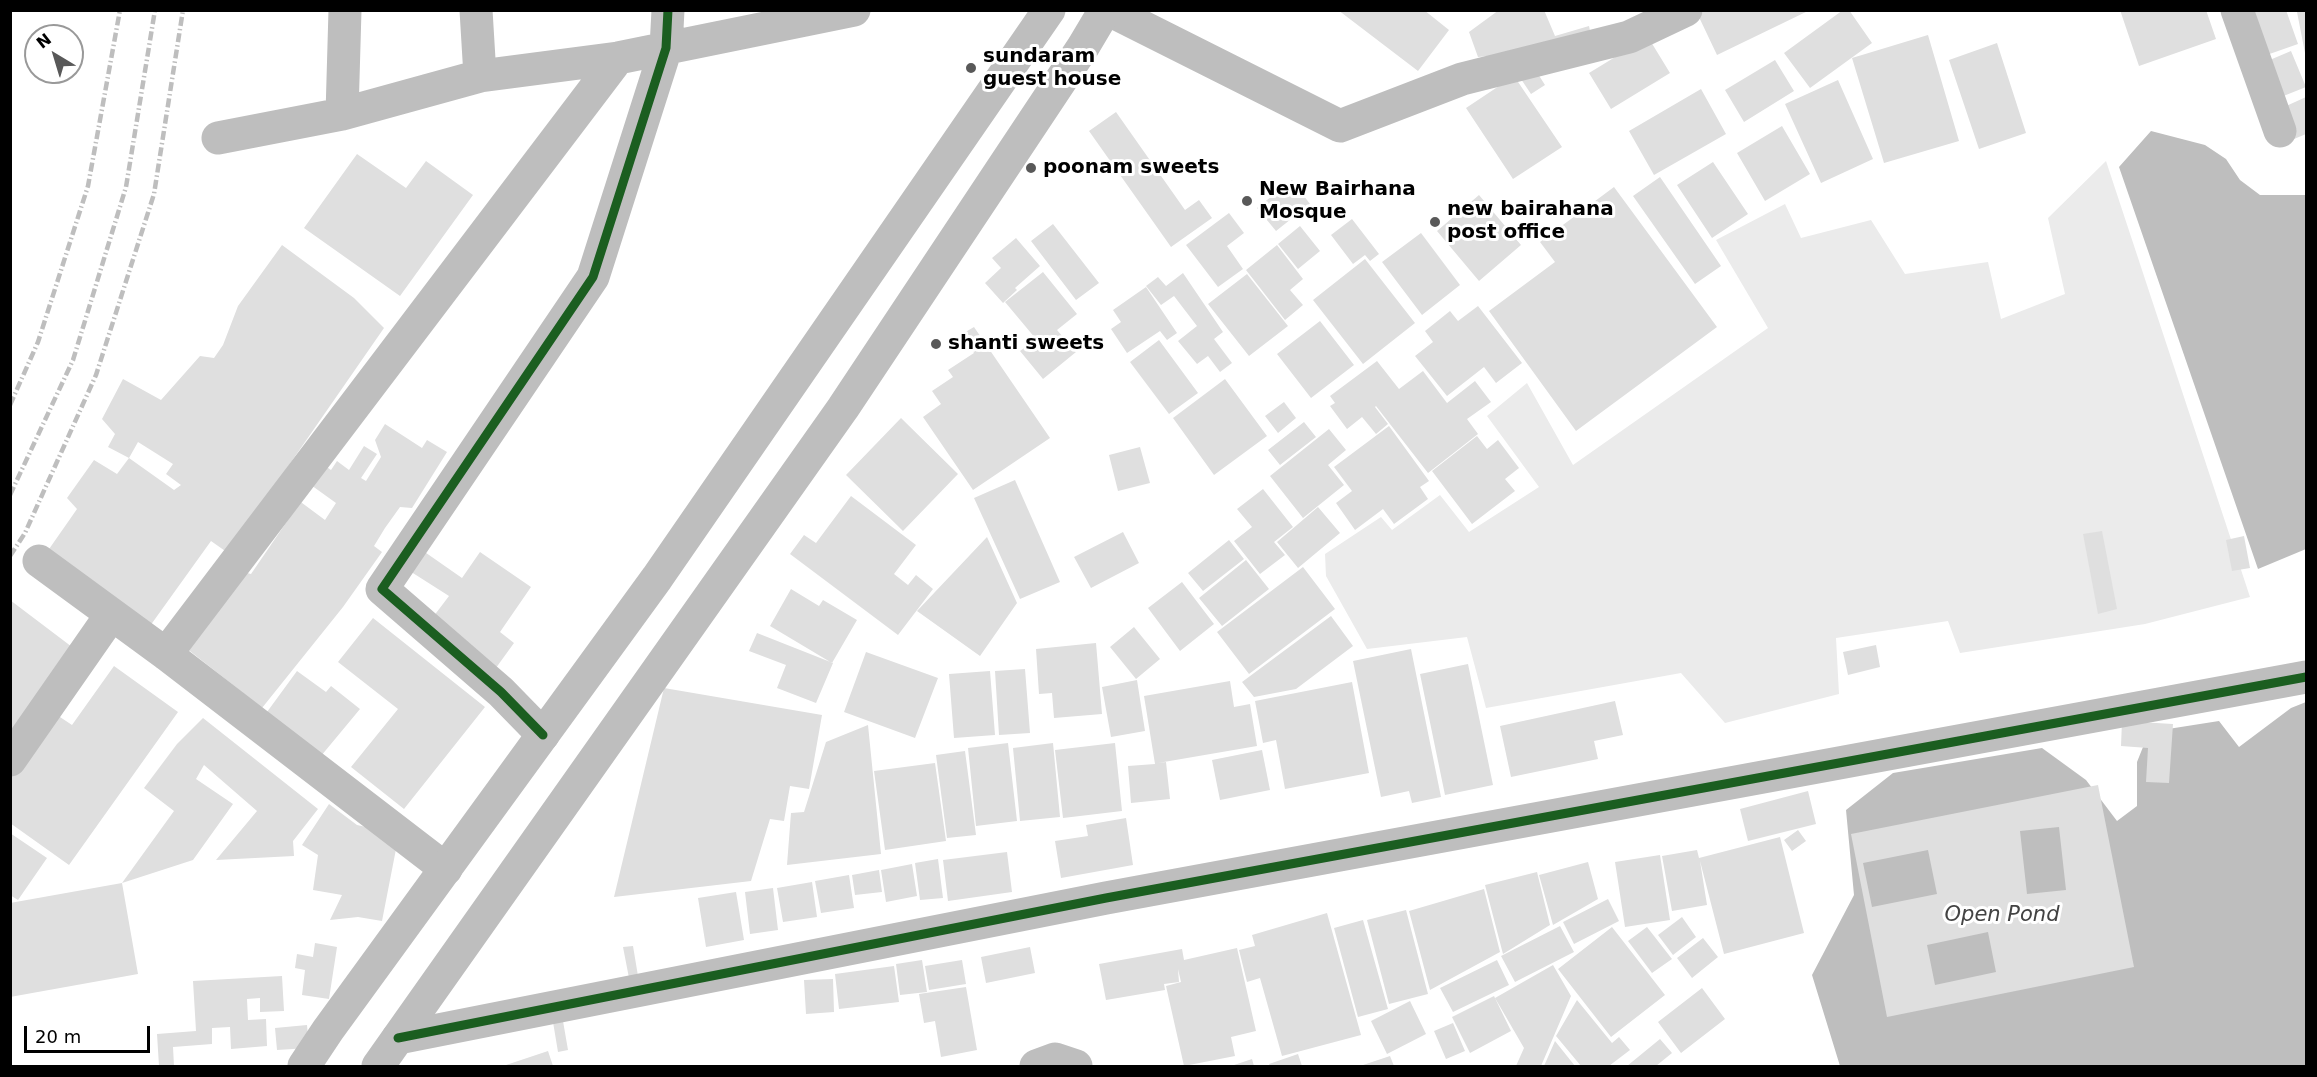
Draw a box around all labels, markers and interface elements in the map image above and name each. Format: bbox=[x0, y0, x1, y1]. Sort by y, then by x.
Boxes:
north arrow bbox=[24, 24, 84, 84]
text: N bbox=[33, 29, 55, 53]
place label: sundaram guest house bbox=[983, 45, 1121, 92]
marker: sundaram guest house bbox=[964, 61, 978, 75]
place label: poonam sweets bbox=[1043, 156, 1219, 180]
marker: poonam sweets bbox=[1024, 161, 1038, 175]
place label: New Bairhana Mosque bbox=[1259, 178, 1416, 225]
marker: New Bairhana Mosque bbox=[1240, 194, 1254, 208]
place label: new bairahana post office bbox=[1447, 198, 1614, 245]
marker: new bairahana post office bbox=[1428, 215, 1442, 229]
place label: shanti sweets bbox=[948, 332, 1104, 356]
marker: shanti sweets bbox=[929, 337, 943, 351]
water label: Open Pond bbox=[1945, 903, 2059, 929]
scale bar bbox=[27, 1014, 153, 1052]
text: 20 m bbox=[35, 1026, 81, 1047]

